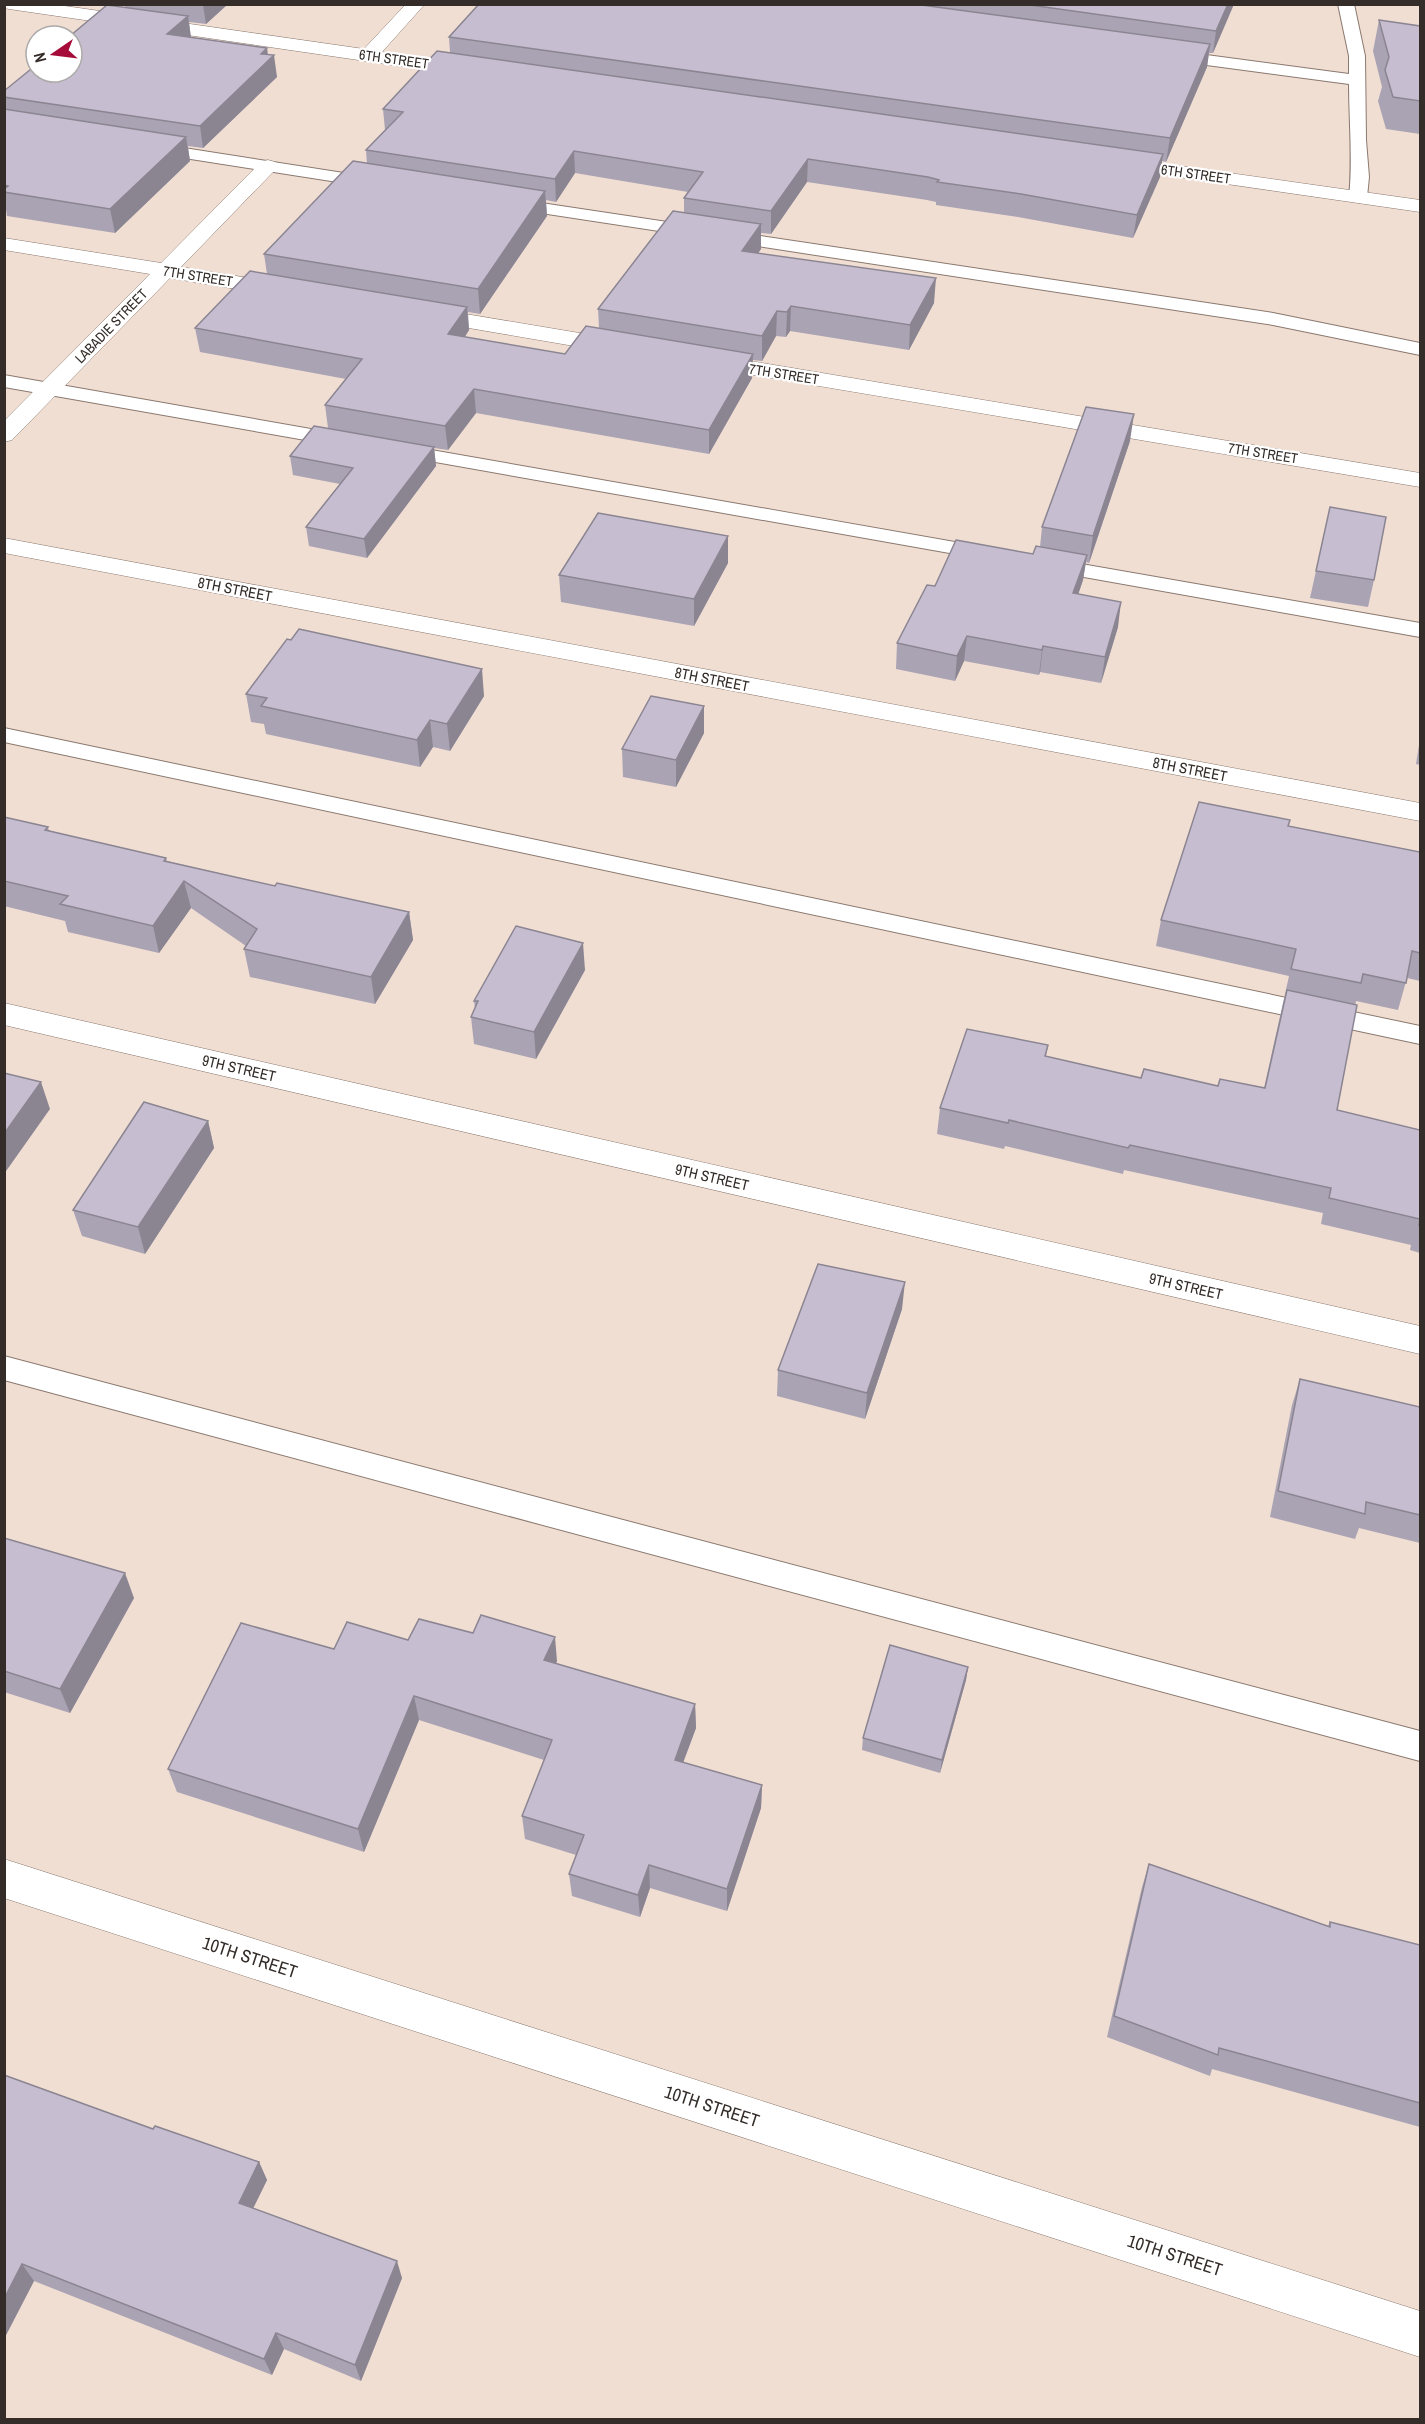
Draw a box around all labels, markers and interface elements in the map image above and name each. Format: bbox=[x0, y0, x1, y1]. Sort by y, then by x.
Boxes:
north arrow bbox=[24, 24, 84, 84]
street label: 6TH STREET bbox=[358, 45, 430, 73]
text: N bbox=[28, 50, 51, 65]
street label: 6TH STREET bbox=[1160, 160, 1232, 188]
street label: 7TH STREET bbox=[162, 262, 234, 290]
street label: LABADIE STREET bbox=[71, 285, 151, 367]
street label: 7TH STREET bbox=[748, 360, 820, 388]
street label: 7TH STREET bbox=[1227, 439, 1299, 467]
street label: 8TH STREET bbox=[196, 572, 274, 607]
street label: 8TH STREET bbox=[673, 662, 751, 697]
street label: 8TH STREET bbox=[1151, 752, 1229, 787]
street label: 9TH STREET bbox=[200, 1049, 278, 1087]
street label: 9TH STREET bbox=[673, 1158, 751, 1196]
street label: 9TH STREET bbox=[1147, 1267, 1225, 1305]
street label: 10TH STREET bbox=[199, 1930, 301, 1984]
street label: 10TH STREET bbox=[661, 2079, 763, 2133]
street label: 10TH STREET bbox=[1124, 2228, 1226, 2282]

